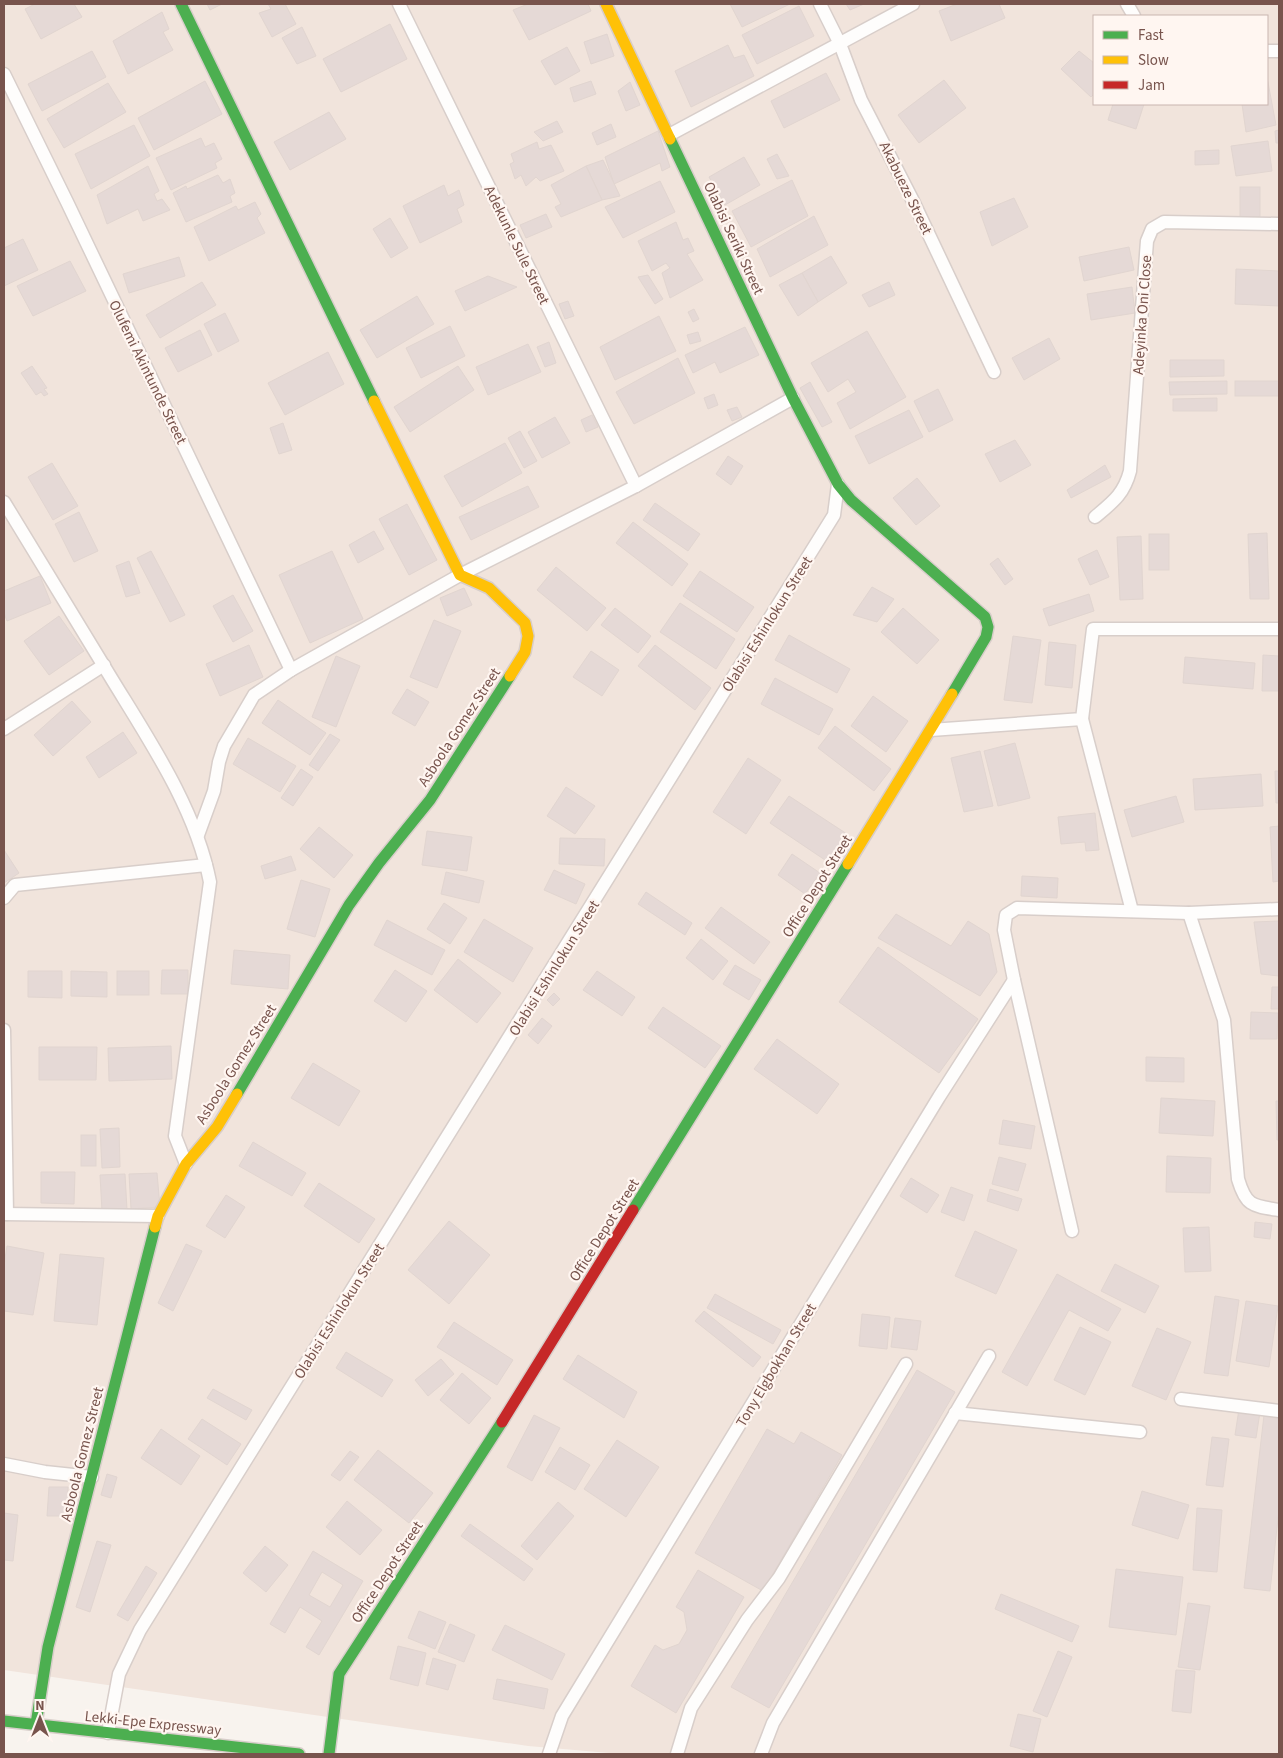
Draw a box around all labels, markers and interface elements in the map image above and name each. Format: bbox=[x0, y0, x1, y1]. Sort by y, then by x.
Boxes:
legend bbox=[1093, 15, 1268, 105]
text: Fast bbox=[1138, 25, 1164, 46]
text: Slow bbox=[1138, 50, 1169, 71]
text: Jam bbox=[1138, 75, 1165, 96]
street label: Akabueze Street bbox=[874, 138, 937, 238]
street label: Olabisi Seriki Street bbox=[698, 178, 769, 298]
street label: Adekunle Sule Street bbox=[479, 182, 554, 308]
street label: Adeyinka Oni Close bbox=[1128, 255, 1157, 376]
street label: Olufemi Akintunde Street bbox=[103, 297, 192, 448]
street label: Olabisi Eshinlokun Street bbox=[717, 552, 818, 696]
street label: Asboola Gomez Street bbox=[413, 664, 506, 791]
street label: Office Depot Street bbox=[777, 831, 858, 942]
street label: Olabisi Eshinlokun Street bbox=[504, 896, 605, 1040]
street label: Asboola Gomez Street bbox=[191, 1000, 282, 1128]
street label: Office Depot Street bbox=[564, 1175, 645, 1286]
street label: Olabisi Eshinlokun Street bbox=[289, 1239, 390, 1383]
street label: Tony Elgbokhan Street bbox=[731, 1299, 822, 1431]
street label: Asboola Gomez Street bbox=[56, 1385, 109, 1524]
street label: Office Depot Street bbox=[347, 1517, 428, 1627]
north arrow bbox=[15, 1693, 65, 1743]
text: N bbox=[35, 1696, 45, 1716]
street label: Lekki-Epe Expressway bbox=[84, 1706, 222, 1741]

